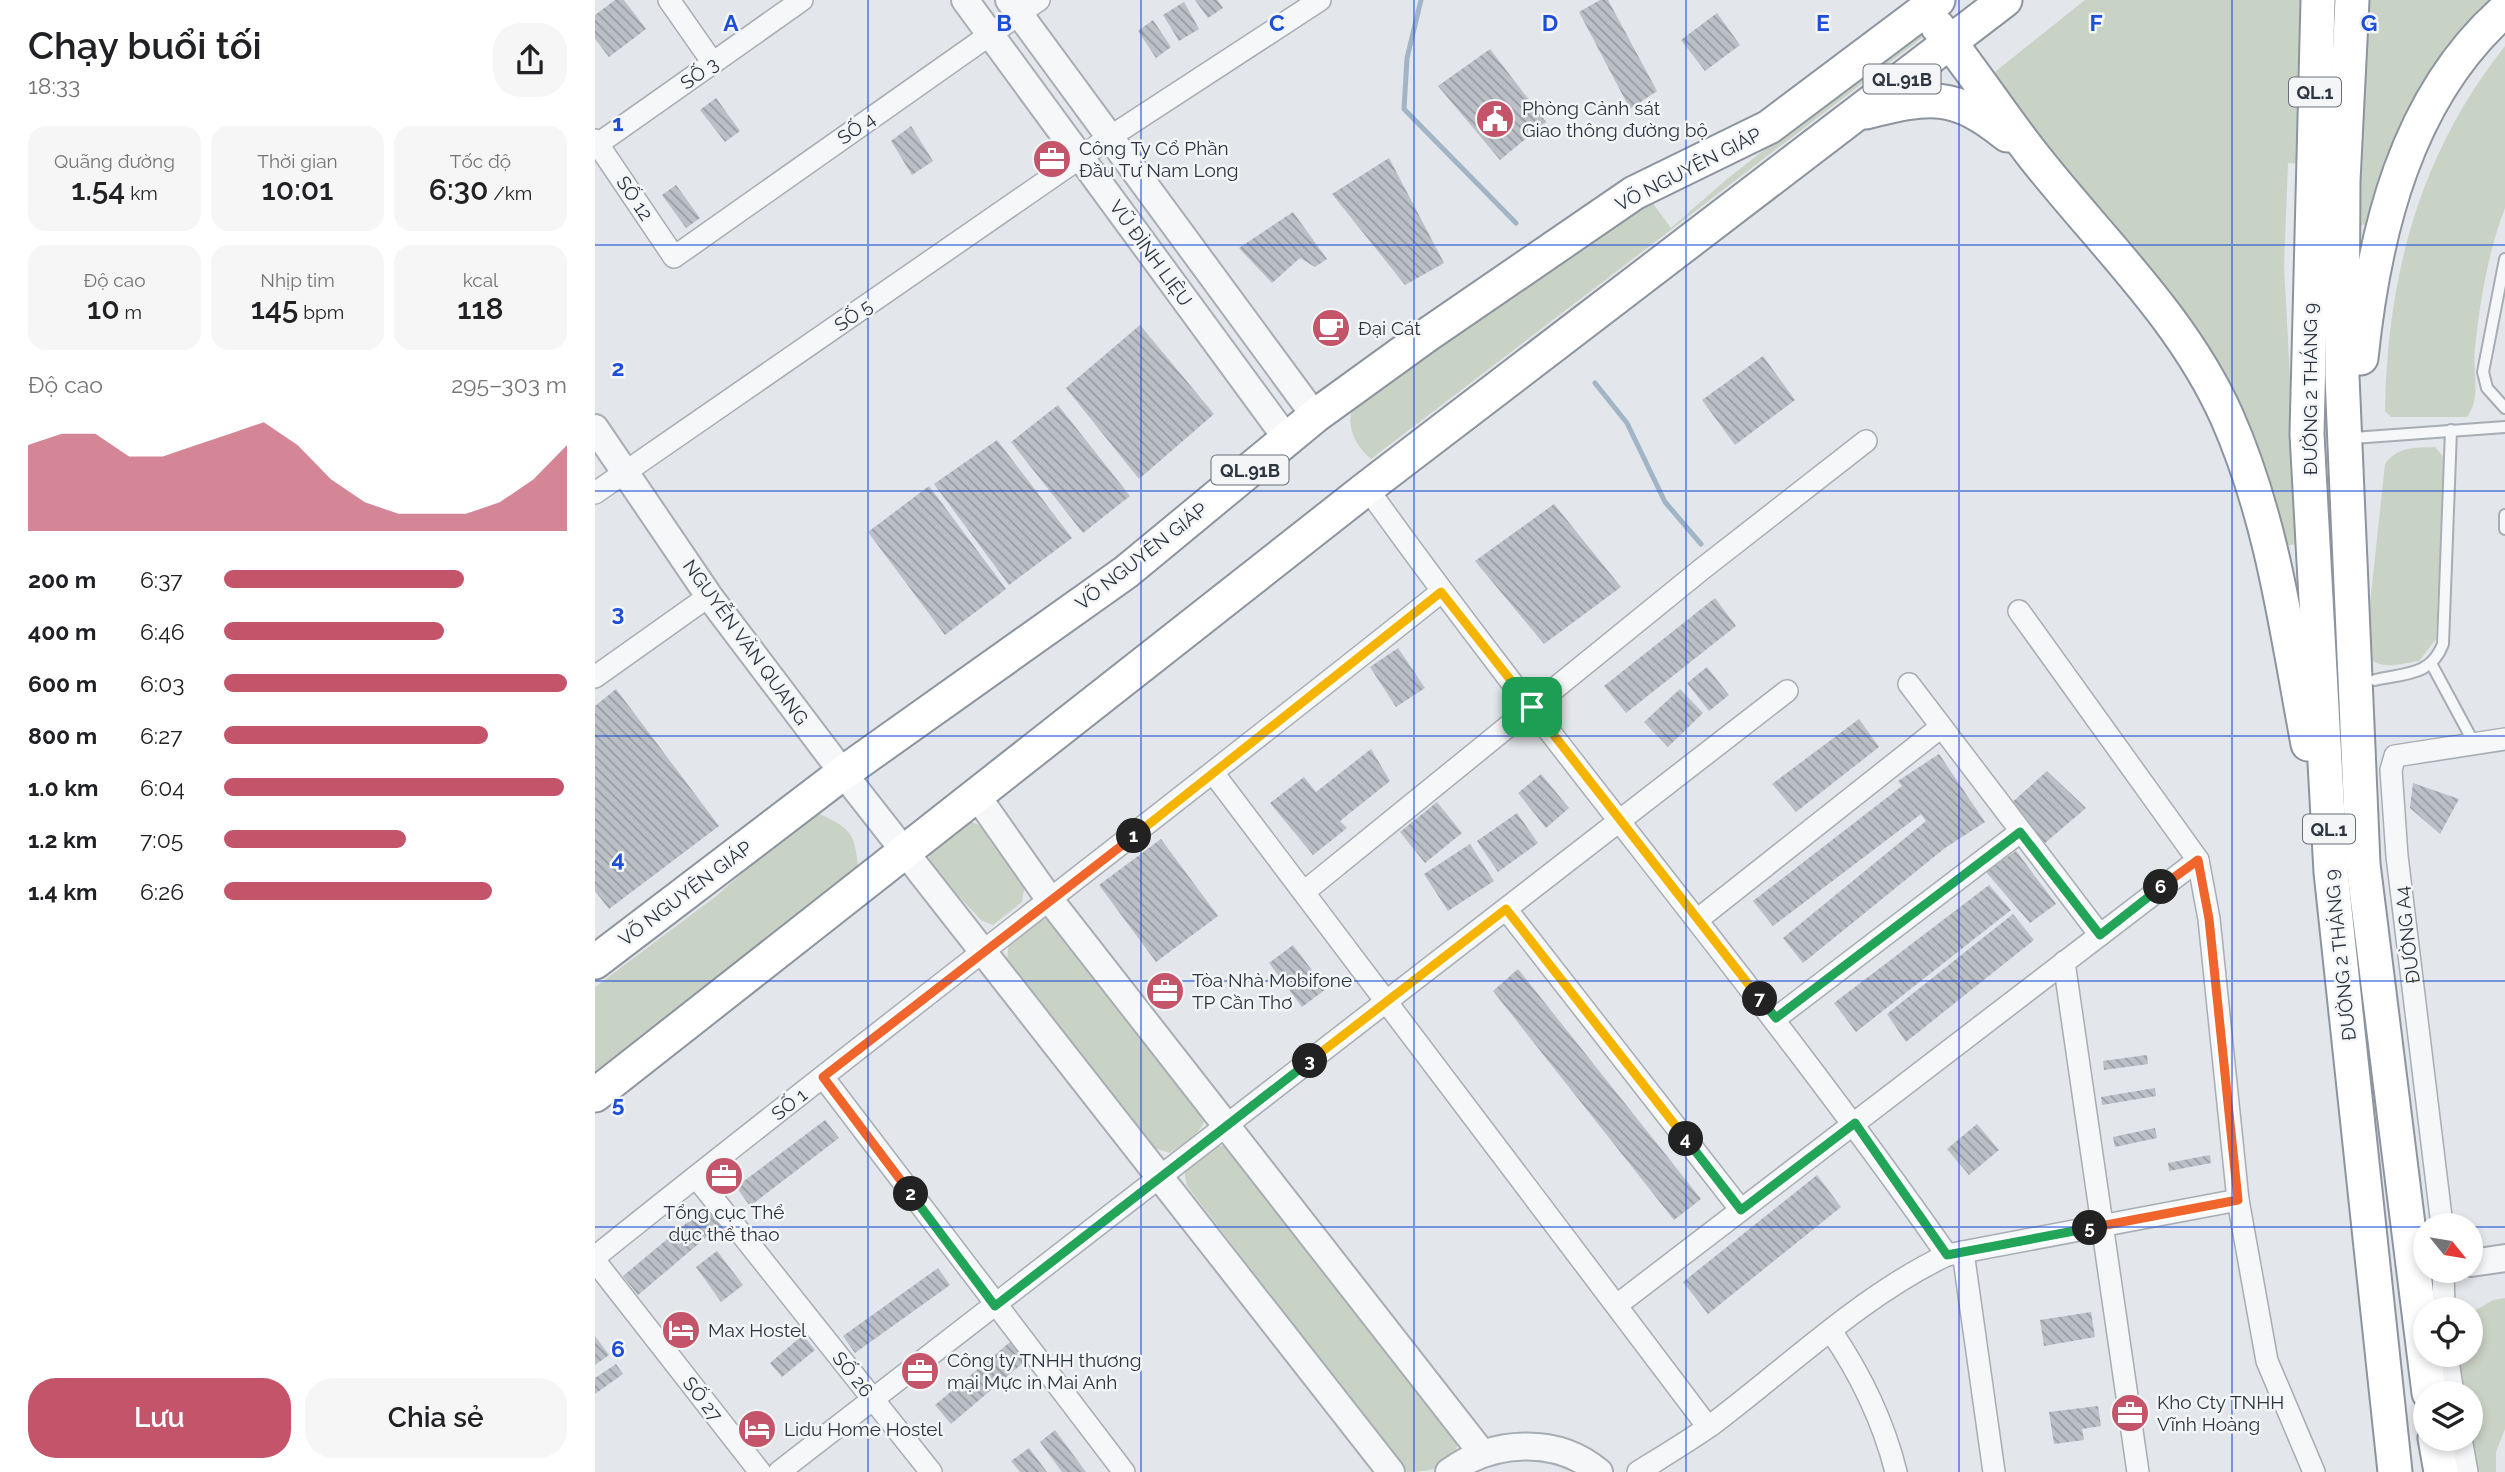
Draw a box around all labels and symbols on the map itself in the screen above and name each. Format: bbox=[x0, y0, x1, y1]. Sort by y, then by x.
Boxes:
text: A bbox=[723, 9, 739, 36]
text: B bbox=[996, 9, 1012, 36]
text: C bbox=[1269, 9, 1285, 36]
text: D bbox=[1542, 9, 1558, 36]
text: E bbox=[1816, 9, 1830, 36]
text: F bbox=[2089, 9, 2103, 36]
text: G bbox=[2361, 9, 2377, 36]
street label: SỐ 3 bbox=[675, 51, 722, 94]
road number: QL.91B bbox=[1863, 64, 1941, 94]
road number: QL.1 bbox=[2289, 78, 2341, 106]
place label: Phòng Cảnh sát Giao thông đường bộ bbox=[1522, 97, 1708, 141]
public building icon: Phòng Cảnh sát Giao thông đường bộ bbox=[1474, 98, 1516, 140]
street label: SỐ 4 bbox=[832, 106, 879, 149]
text: 1 bbox=[612, 109, 624, 136]
street label: VÕ NGUYÊN GIÁP bbox=[1611, 123, 1765, 215]
place label: Công Ty Cổ Phần Đầu Tư Nam Long bbox=[1079, 137, 1239, 181]
office icon: Công Ty Cổ Phần Đầu Tư Nam Long bbox=[1031, 138, 1073, 180]
street label: SỐ 12 bbox=[612, 171, 659, 224]
street label: VŨ ĐÌNH LIỆU bbox=[1105, 196, 1197, 310]
street label: SỐ 5 bbox=[829, 293, 876, 336]
street label: ĐƯỜNG 2 THÁNG 9 bbox=[2299, 303, 2321, 475]
cafe icon: Đại Cát bbox=[1310, 307, 1352, 349]
place label: Đại Cát bbox=[1358, 317, 1421, 339]
text: 2 bbox=[612, 354, 624, 381]
road number: QL.91B bbox=[1211, 456, 1289, 484]
street label: VÕ NGUYÊN GIÁP bbox=[1071, 498, 1211, 614]
street label: NGUYỄN VĂN QUANG bbox=[679, 555, 814, 729]
text: 3 bbox=[612, 599, 624, 626]
pin bbox=[1502, 677, 1562, 737]
road number: QL.1 bbox=[2303, 814, 2355, 844]
pin: 1 bbox=[1117, 818, 1151, 854]
street label: VÕ NGUYÊN GIÁP bbox=[614, 836, 756, 950]
text: 4 bbox=[611, 845, 625, 872]
street label: ĐƯỜNG 2 THÁNG 9 bbox=[2320, 868, 2360, 1042]
pin: 6 bbox=[2143, 870, 2179, 904]
street label: ĐƯỜNG A4 bbox=[2390, 885, 2424, 985]
place label: Tòa Nhà Mobifone TP Cần Thơ bbox=[1192, 969, 1352, 1013]
office icon: Tòa Nhà Mobifone TP Cần Thơ bbox=[1144, 970, 1186, 1012]
pin: 7 bbox=[1743, 982, 1777, 1016]
pin: 3 bbox=[1293, 1044, 1327, 1078]
street label: SỐ 1 bbox=[766, 1083, 811, 1125]
text: 5 bbox=[612, 1090, 625, 1117]
pin: 4 bbox=[1669, 1122, 1703, 1156]
office icon: Tổng cục Thể dục thể thao bbox=[703, 1155, 745, 1197]
pin: 2 bbox=[893, 1176, 929, 1212]
place label: Tổng cục Thể dục thể thao bbox=[664, 1201, 784, 1245]
pin: 5 bbox=[2073, 1210, 2107, 1246]
north arrow bbox=[2413, 1213, 2483, 1283]
hotel icon: Max Hostel bbox=[660, 1309, 702, 1351]
place label: Max Hostel bbox=[708, 1319, 807, 1341]
text: 6 bbox=[611, 1335, 625, 1362]
street label: SỐ 26 bbox=[828, 1346, 879, 1401]
place label: Công ty TNHH thương mại Mực in Mai Anh bbox=[947, 1349, 1141, 1393]
office icon: Công ty TNHH thương mại Mực in Mai Anh bbox=[899, 1350, 941, 1392]
street label: SỐ 27 bbox=[679, 1372, 728, 1426]
place label: Kho Cty TNHH Vĩnh Hoàng bbox=[2157, 1391, 2284, 1435]
office icon: Kho Cty TNHH Vĩnh Hoàng bbox=[2109, 1392, 2151, 1434]
hotel icon: Lidu Home Hostel bbox=[736, 1408, 778, 1450]
place label: Lidu Home Hostel bbox=[784, 1418, 943, 1440]

